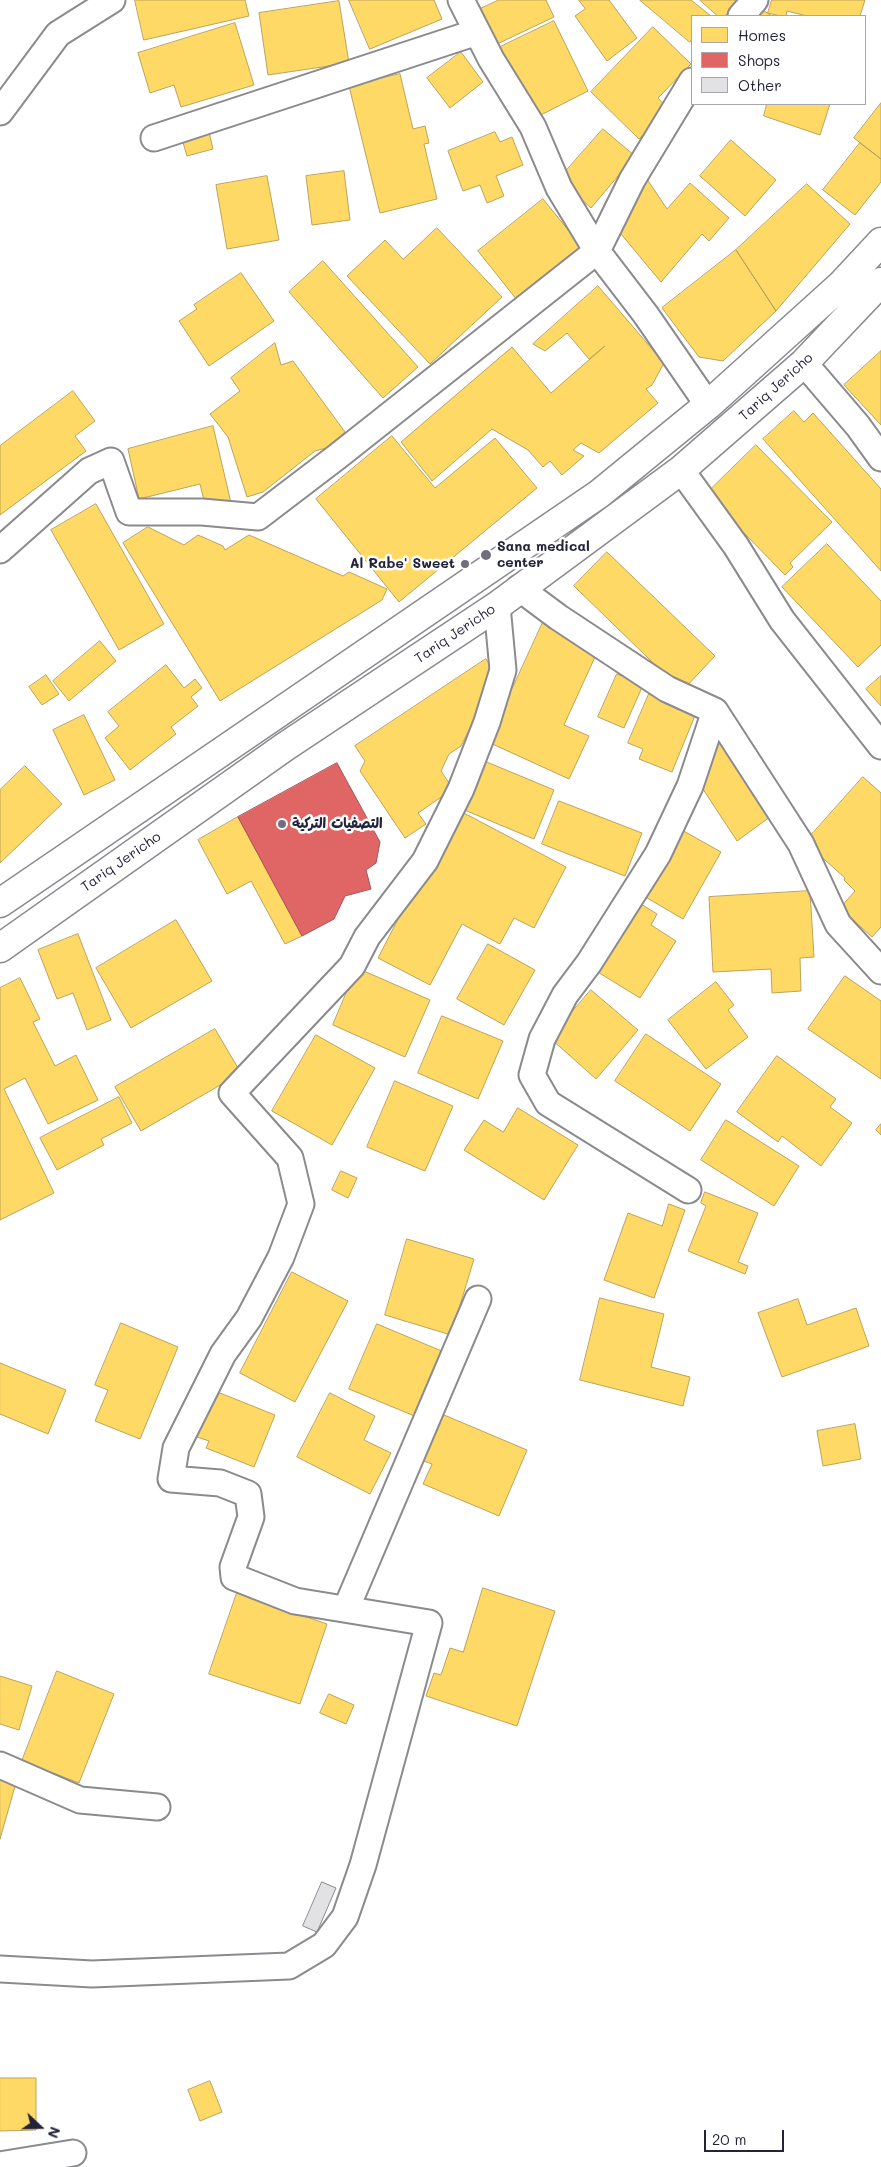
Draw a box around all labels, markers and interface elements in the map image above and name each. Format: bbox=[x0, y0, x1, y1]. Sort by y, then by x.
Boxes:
legend bbox=[691, 15, 866, 105]
text: Homes bbox=[738, 25, 786, 45]
text: Shops bbox=[738, 50, 780, 70]
text: Other bbox=[738, 75, 782, 95]
street label: Tariq Jericho bbox=[736, 350, 816, 424]
place label: Sana medical center bbox=[497, 539, 590, 572]
marker: Sana medical center bbox=[479, 548, 493, 562]
place label: Al Rabe' Sweet bbox=[350, 556, 455, 572]
marker: Al Rabe' Sweet bbox=[459, 558, 471, 570]
street label: Tariq Jericho bbox=[412, 601, 498, 667]
place label: التصفيات التركية bbox=[292, 816, 383, 832]
marker: التصفيات التركية bbox=[276, 818, 288, 830]
street label: Tariq Jericho bbox=[78, 828, 164, 896]
north arrow bbox=[15, 2102, 65, 2152]
scale bar bbox=[706, 2120, 786, 2152]
text: N bbox=[44, 2124, 65, 2141]
text: 20 m bbox=[712, 2129, 746, 2149]

